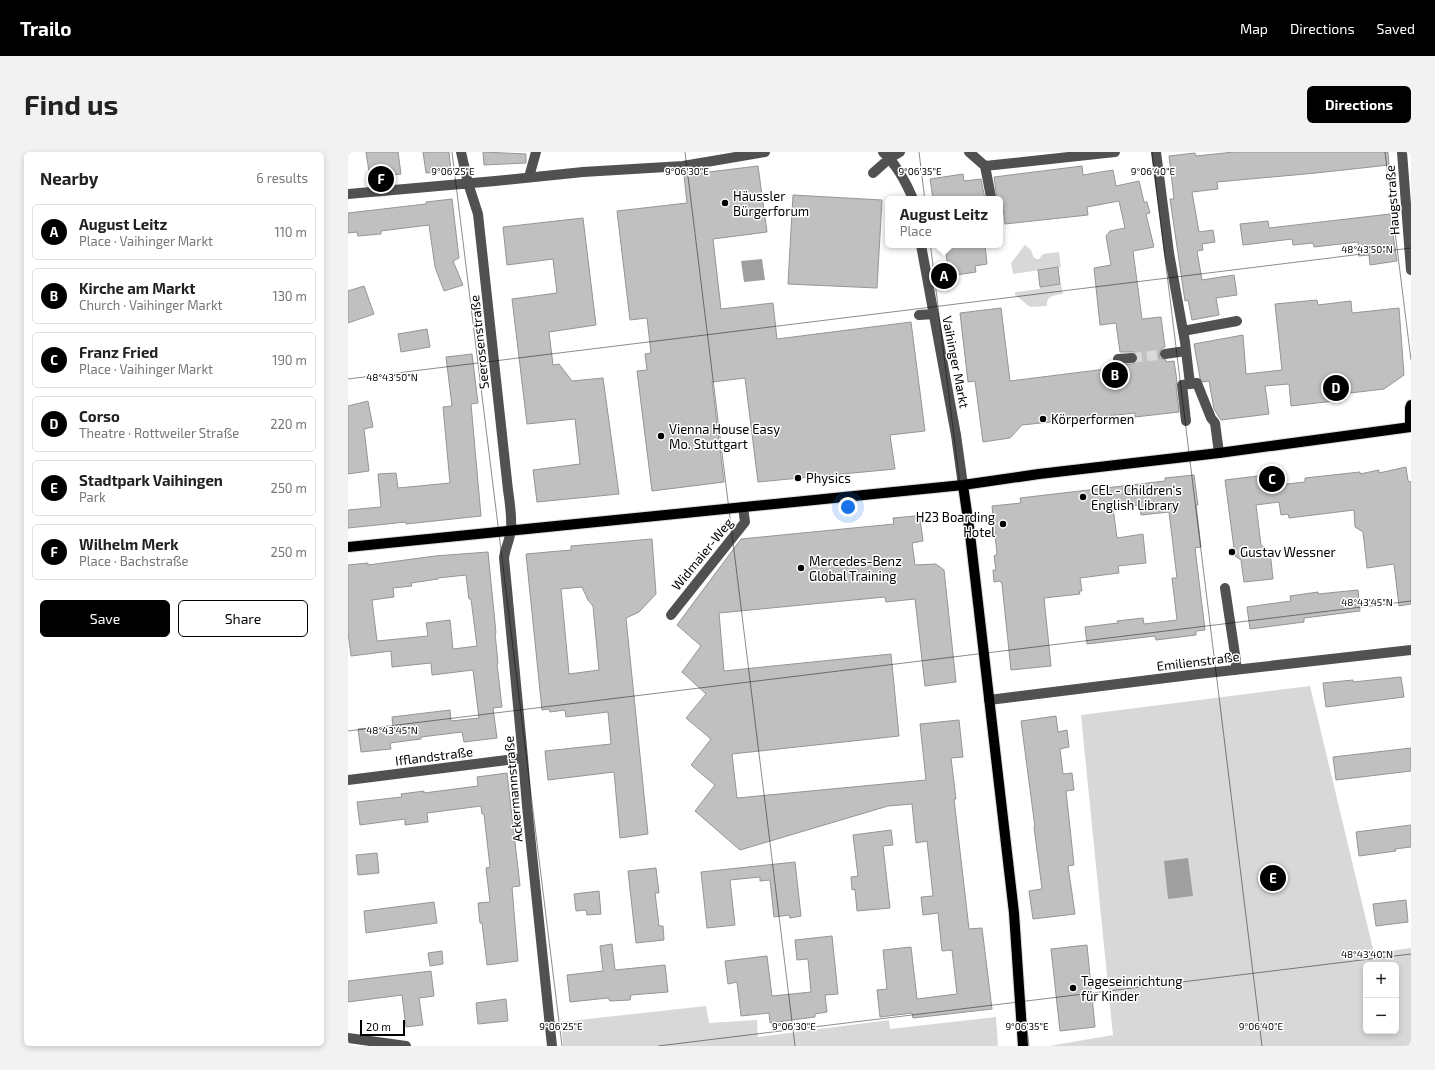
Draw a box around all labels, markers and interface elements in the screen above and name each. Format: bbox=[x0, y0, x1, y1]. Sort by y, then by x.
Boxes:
text: Trailo bbox=[20, 17, 72, 40]
text: Map bbox=[1240, 20, 1268, 37]
text: Directions bbox=[1290, 20, 1355, 37]
text: Saved bbox=[1377, 20, 1415, 37]
button: Directions bbox=[1307, 86, 1411, 123]
text: Find us bbox=[24, 87, 118, 121]
pin: F bbox=[368, 164, 394, 194]
street label: Haugstraße bbox=[1382, 164, 1402, 236]
text: 9°06'25"E bbox=[431, 165, 475, 177]
text: 9°06'30"E bbox=[665, 165, 709, 177]
text: 9°06'35"E bbox=[898, 165, 942, 177]
text: 9°06'40"E bbox=[1131, 165, 1176, 177]
text: Nearby bbox=[40, 168, 98, 188]
text: 6 results bbox=[256, 170, 308, 186]
place label: Häussler Bürgerforum bbox=[733, 188, 809, 219]
popup bbox=[885, 196, 1003, 248]
marker: Häussler Bürgerforum bbox=[720, 198, 730, 208]
text: August Leitz bbox=[900, 205, 988, 223]
text: August Leitz bbox=[79, 215, 167, 233]
text: Place bbox=[900, 223, 932, 239]
text: A bbox=[50, 224, 58, 240]
text: 110 m bbox=[275, 224, 307, 240]
text: Place · Vaihinger Markt bbox=[79, 233, 213, 249]
text: 48°43'50"N bbox=[1341, 243, 1393, 255]
pin: A bbox=[931, 261, 957, 291]
text: Kirche am Markt bbox=[79, 279, 196, 297]
text: B bbox=[50, 288, 58, 304]
text: 130 m bbox=[272, 288, 307, 304]
street label: Seerosenstraße bbox=[466, 294, 492, 390]
text: Church · Vaihinger Markt bbox=[79, 297, 222, 313]
street label: Vaihinger Markt bbox=[939, 315, 973, 410]
text: Franz Fried bbox=[79, 343, 158, 361]
text: C bbox=[50, 352, 58, 368]
text: 190 m bbox=[272, 352, 307, 368]
pin: B bbox=[1102, 360, 1128, 390]
text: Place · Vaihinger Markt bbox=[79, 361, 213, 377]
text: 48°43'50"N bbox=[366, 371, 418, 383]
pin: D bbox=[1323, 373, 1349, 403]
text: Corso bbox=[79, 407, 120, 425]
place label: Körperformen bbox=[1051, 411, 1134, 427]
marker: Körperformen bbox=[1038, 414, 1048, 424]
text: D bbox=[50, 416, 58, 432]
text: 220 m bbox=[270, 416, 307, 432]
place label: Vienna House Easy Mo. Stuttgart bbox=[669, 421, 780, 452]
text: Theatre · Rottweiler Straße bbox=[79, 425, 239, 441]
marker: Vienna House Easy Mo. Stuttgart bbox=[656, 431, 666, 441]
pin: C bbox=[1259, 464, 1285, 494]
place label: Physics bbox=[806, 470, 851, 486]
text: Stadtpark Vaihingen bbox=[79, 471, 223, 489]
marker: Physics bbox=[793, 473, 803, 483]
text: E bbox=[50, 480, 58, 496]
text: 250 m bbox=[271, 480, 307, 496]
place label: CEL - Children‘s English Library bbox=[1091, 482, 1182, 513]
text: Park bbox=[79, 489, 106, 505]
marker: CEL - Children‘s English Library bbox=[1078, 492, 1088, 502]
your location bbox=[838, 497, 858, 517]
place label: H23 Boarding Hotel bbox=[916, 509, 995, 540]
street label: Widmaier-Weg bbox=[668, 515, 736, 593]
marker: H23 Boarding Hotel bbox=[998, 519, 1008, 529]
text: Wilhelm Merk bbox=[79, 535, 179, 553]
text: F bbox=[50, 544, 58, 560]
text: 250 m bbox=[271, 544, 307, 560]
place label: Gustav Wessner bbox=[1240, 544, 1336, 560]
marker: Gustav Wessner bbox=[1227, 547, 1237, 557]
text: Place · Bachstraße bbox=[79, 553, 189, 569]
place label: Mercedes-Benz Global Training bbox=[809, 553, 902, 584]
marker: Mercedes-Benz Global Training bbox=[796, 563, 806, 573]
text: 48°43'45"N bbox=[1341, 596, 1393, 608]
button: Save bbox=[40, 600, 170, 637]
button: Share bbox=[178, 600, 308, 637]
street label: Emilienstraße bbox=[1156, 648, 1240, 674]
text: 48°43'45"N bbox=[366, 724, 418, 736]
street label: Ackermannstraße bbox=[500, 735, 526, 843]
street label: Ifflandstraße bbox=[394, 743, 474, 769]
pin: E bbox=[1260, 863, 1286, 893]
text: 48°43'40"N bbox=[1341, 948, 1393, 960]
map controls bbox=[1363, 962, 1399, 1034]
button: + bbox=[1363, 962, 1399, 998]
place label: Tageseinrichtung für Kinder bbox=[1081, 973, 1183, 1004]
marker: Tageseinrichtung für Kinder bbox=[1068, 983, 1078, 993]
button: − bbox=[1363, 998, 1399, 1034]
scale bar bbox=[360, 1018, 405, 1037]
text: 20 m bbox=[366, 1020, 391, 1033]
text: 9°06'25"E bbox=[539, 1020, 583, 1032]
text: 9°06'30"E bbox=[772, 1020, 816, 1032]
text: 9°06'35"E bbox=[1005, 1020, 1049, 1032]
text: 9°06'40"E bbox=[1239, 1020, 1284, 1032]

